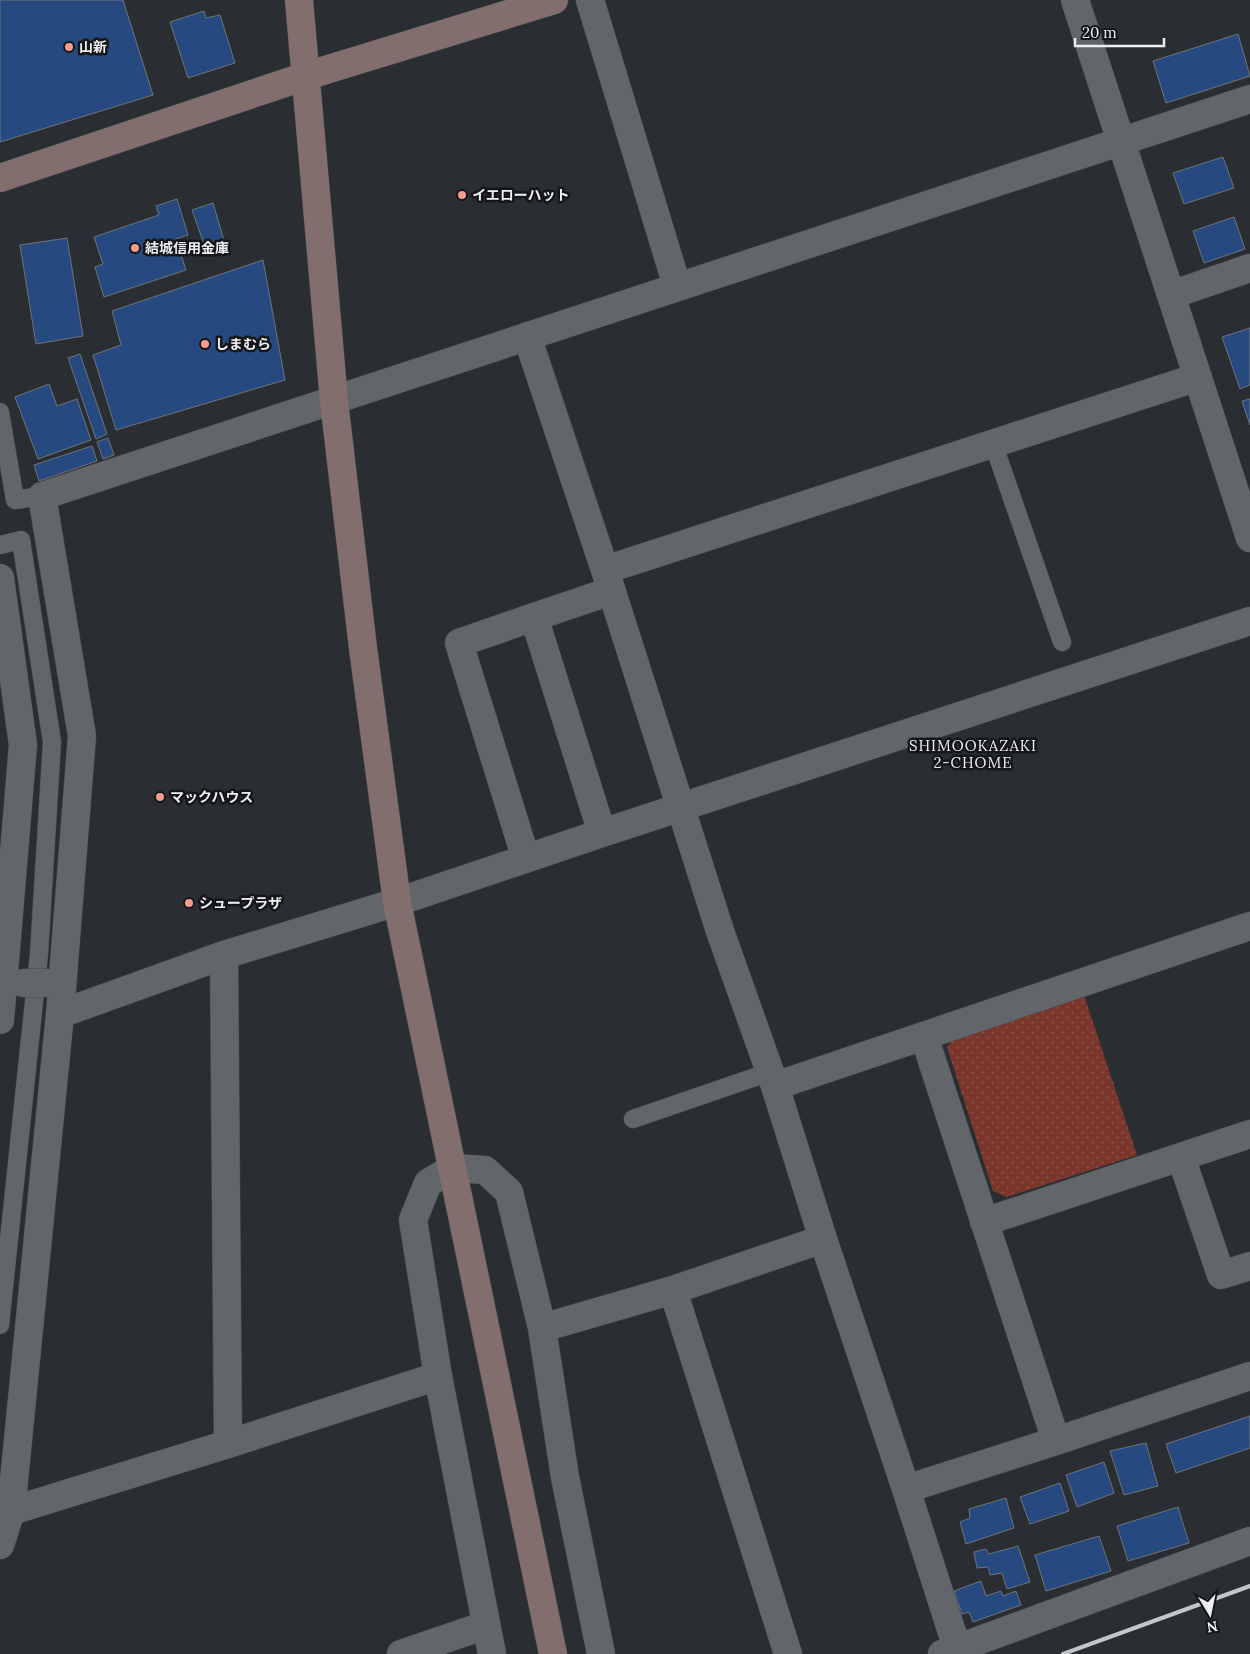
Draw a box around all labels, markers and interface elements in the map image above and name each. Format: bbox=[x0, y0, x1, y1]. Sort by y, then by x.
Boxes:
scale bar bbox=[1075, 15, 1164, 47]
text: 20 m bbox=[1082, 23, 1117, 42]
place label: 山新 bbox=[79, 38, 107, 56]
marker: 山新 bbox=[63, 41, 75, 53]
place label: イエローハット bbox=[472, 186, 570, 204]
marker: イエローハット bbox=[456, 189, 468, 201]
place label: 結城信用金庫 bbox=[145, 239, 229, 257]
marker: 結城信用金庫 bbox=[129, 242, 141, 254]
place label: しまむら bbox=[215, 335, 271, 353]
marker: しまむら bbox=[199, 338, 211, 350]
district label: SHIMOOKAZAKI 2-CHOME bbox=[909, 736, 1037, 772]
place label: マックハウス bbox=[170, 788, 253, 806]
marker: マックハウス bbox=[154, 791, 166, 803]
place label: シュープラザ bbox=[199, 894, 282, 912]
marker: シュープラザ bbox=[183, 897, 195, 909]
north arrow bbox=[1185, 1589, 1235, 1639]
text: N bbox=[1205, 1617, 1219, 1637]

